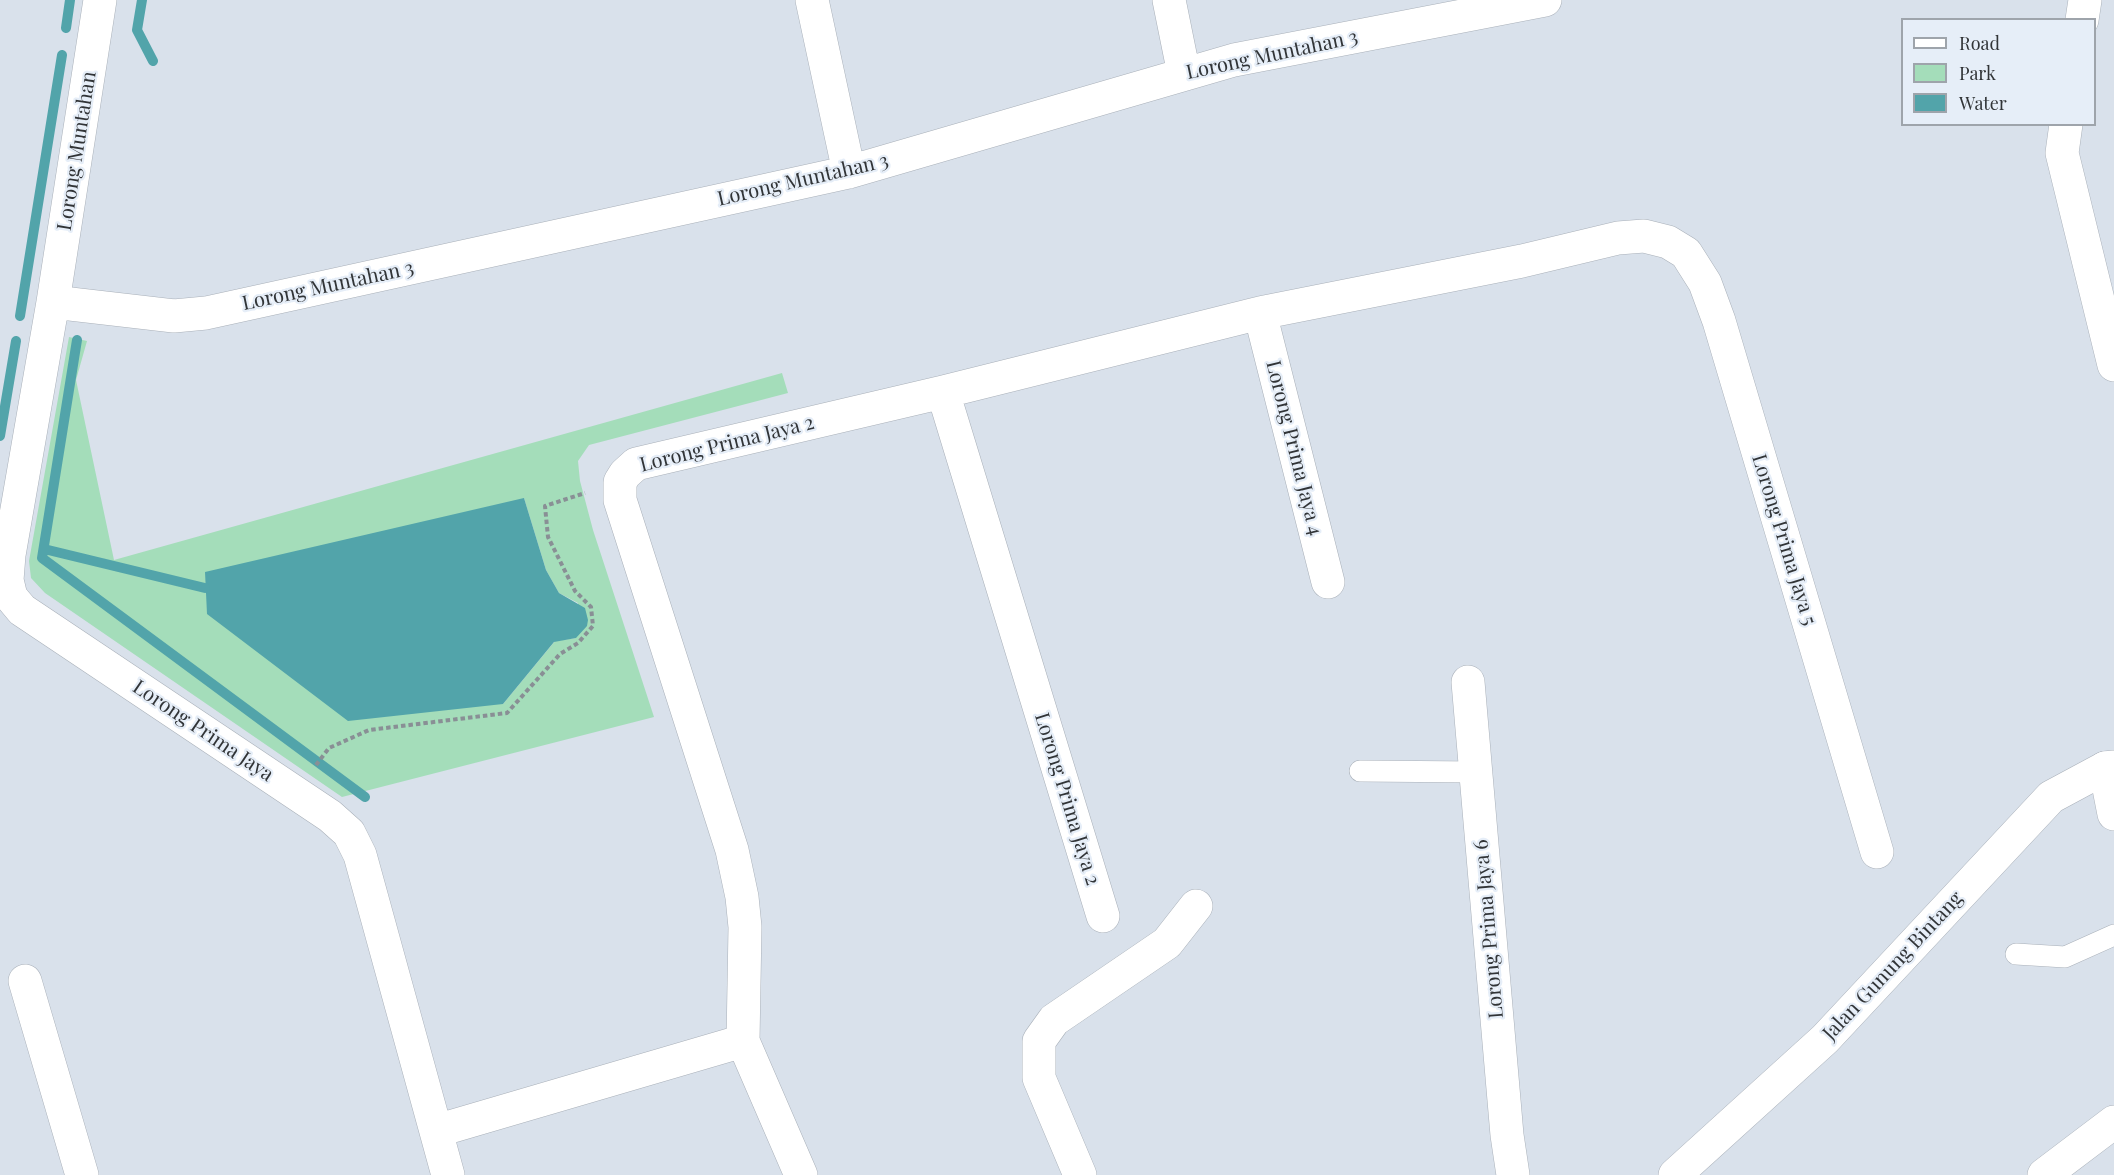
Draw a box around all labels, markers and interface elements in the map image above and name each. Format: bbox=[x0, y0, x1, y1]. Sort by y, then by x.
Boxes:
legend bbox=[1901, 18, 2096, 126]
street label: Lorong Muntahan 3 bbox=[1184, 25, 1360, 85]
text: Road bbox=[1959, 31, 2000, 55]
text: Park bbox=[1959, 61, 1996, 85]
street label: Lorong Muntahan bbox=[53, 70, 101, 232]
text: Water bbox=[1959, 91, 2007, 115]
street label: Lorong Muntahan 3 bbox=[715, 149, 891, 211]
street label: Lorong Muntahan 3 bbox=[240, 256, 416, 316]
street label: Lorong Prima Jaya 4 bbox=[1261, 358, 1327, 538]
street label: Lorong Prima Jaya 2 bbox=[637, 411, 817, 477]
street label: Lorong Prima Jaya 5 bbox=[1747, 452, 1821, 628]
street label: Lorong Prima Jaya bbox=[128, 675, 278, 787]
street label: Lorong Prima Jaya 2 bbox=[1029, 710, 1105, 888]
street label: Lorong Prima Jaya 6 bbox=[1469, 838, 1509, 1020]
street label: Jalan Gunung Bintang bbox=[1818, 887, 1968, 1045]

